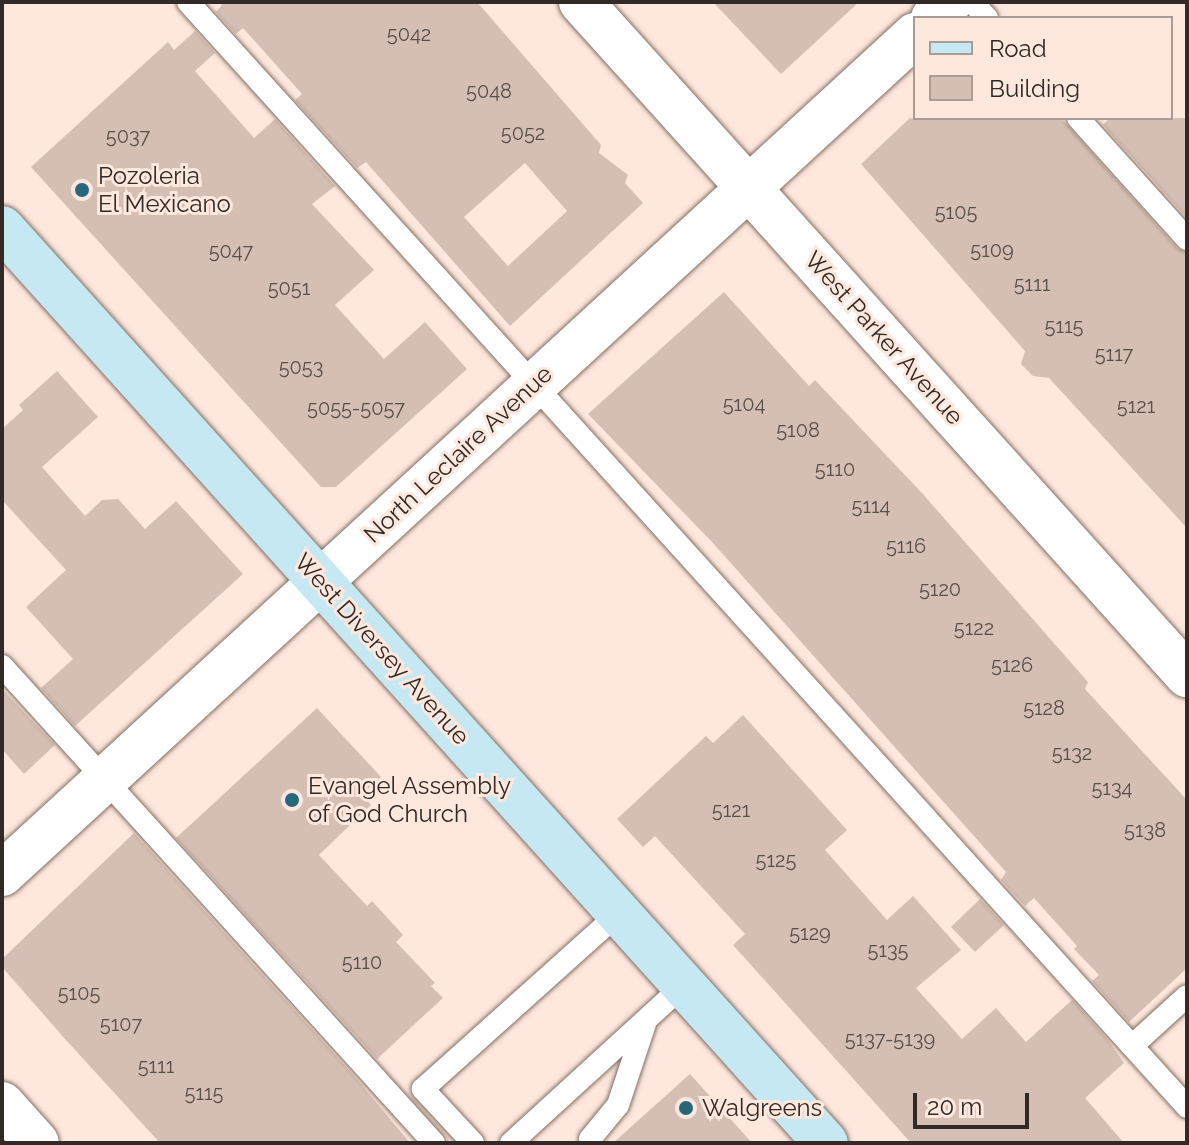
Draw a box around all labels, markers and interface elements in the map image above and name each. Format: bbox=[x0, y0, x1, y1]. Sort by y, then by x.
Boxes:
legend bbox=[913, 16, 1173, 120]
house number: 5042 bbox=[387, 22, 431, 46]
text: Road bbox=[989, 34, 1047, 63]
text: Building bbox=[989, 74, 1080, 103]
house number: 5048 bbox=[466, 79, 512, 103]
house number: 5052 bbox=[501, 121, 545, 145]
house number: 5037 bbox=[106, 124, 150, 148]
place label: Pozoleria El Mexicano bbox=[98, 162, 232, 218]
marker: Pozoleria El Mexicano bbox=[73, 181, 91, 199]
house number: 5105 bbox=[935, 200, 977, 224]
house number: 5109 bbox=[970, 238, 1014, 262]
house number: 5047 bbox=[209, 239, 253, 263]
street label: West Parker Avenue bbox=[798, 245, 970, 431]
house number: 5111 bbox=[1014, 272, 1050, 296]
house number: 5051 bbox=[268, 276, 310, 300]
house number: 5115 bbox=[1045, 314, 1083, 338]
house number: 5117 bbox=[1095, 342, 1133, 366]
house number: 5053 bbox=[279, 355, 323, 379]
street label: North Leclaire Avenue bbox=[358, 359, 558, 549]
house number: 5104 bbox=[723, 392, 765, 416]
house number: 5121 bbox=[1117, 394, 1155, 418]
house number: 5055-5057 bbox=[307, 396, 405, 420]
house number: 5108 bbox=[776, 418, 820, 442]
house number: 5110 bbox=[815, 457, 855, 481]
house number: 5114 bbox=[852, 494, 890, 518]
house number: 5116 bbox=[886, 534, 926, 558]
street label: West Diversey Avenue bbox=[288, 547, 476, 751]
house number: 5120 bbox=[919, 577, 961, 601]
house number: 5122 bbox=[954, 616, 994, 640]
house number: 5126 bbox=[991, 653, 1033, 677]
house number: 5128 bbox=[1023, 696, 1065, 720]
house number: 5132 bbox=[1052, 741, 1092, 765]
place label: Evangel Assembly of God Church bbox=[308, 772, 513, 828]
house number: 5134 bbox=[1091, 776, 1133, 800]
marker: Evangel Assembly of God Church bbox=[283, 791, 301, 809]
house number: 5121 bbox=[712, 798, 750, 822]
house number: 5138 bbox=[1124, 818, 1166, 842]
house number: 5125 bbox=[756, 848, 796, 872]
house number: 5129 bbox=[789, 921, 831, 945]
house number: 5135 bbox=[867, 938, 909, 962]
house number: 5110 bbox=[342, 950, 382, 974]
house number: 5105 bbox=[58, 981, 100, 1005]
house number: 5107 bbox=[100, 1012, 142, 1036]
house number: 5137-5139 bbox=[845, 1027, 935, 1051]
house number: 5111 bbox=[138, 1054, 174, 1078]
scale bar bbox=[917, 1077, 1033, 1127]
house number: 5115 bbox=[185, 1081, 223, 1105]
text: 20 m bbox=[927, 1092, 982, 1121]
place label: Walgreens bbox=[702, 1094, 822, 1122]
marker: Walgreens bbox=[677, 1099, 695, 1117]

